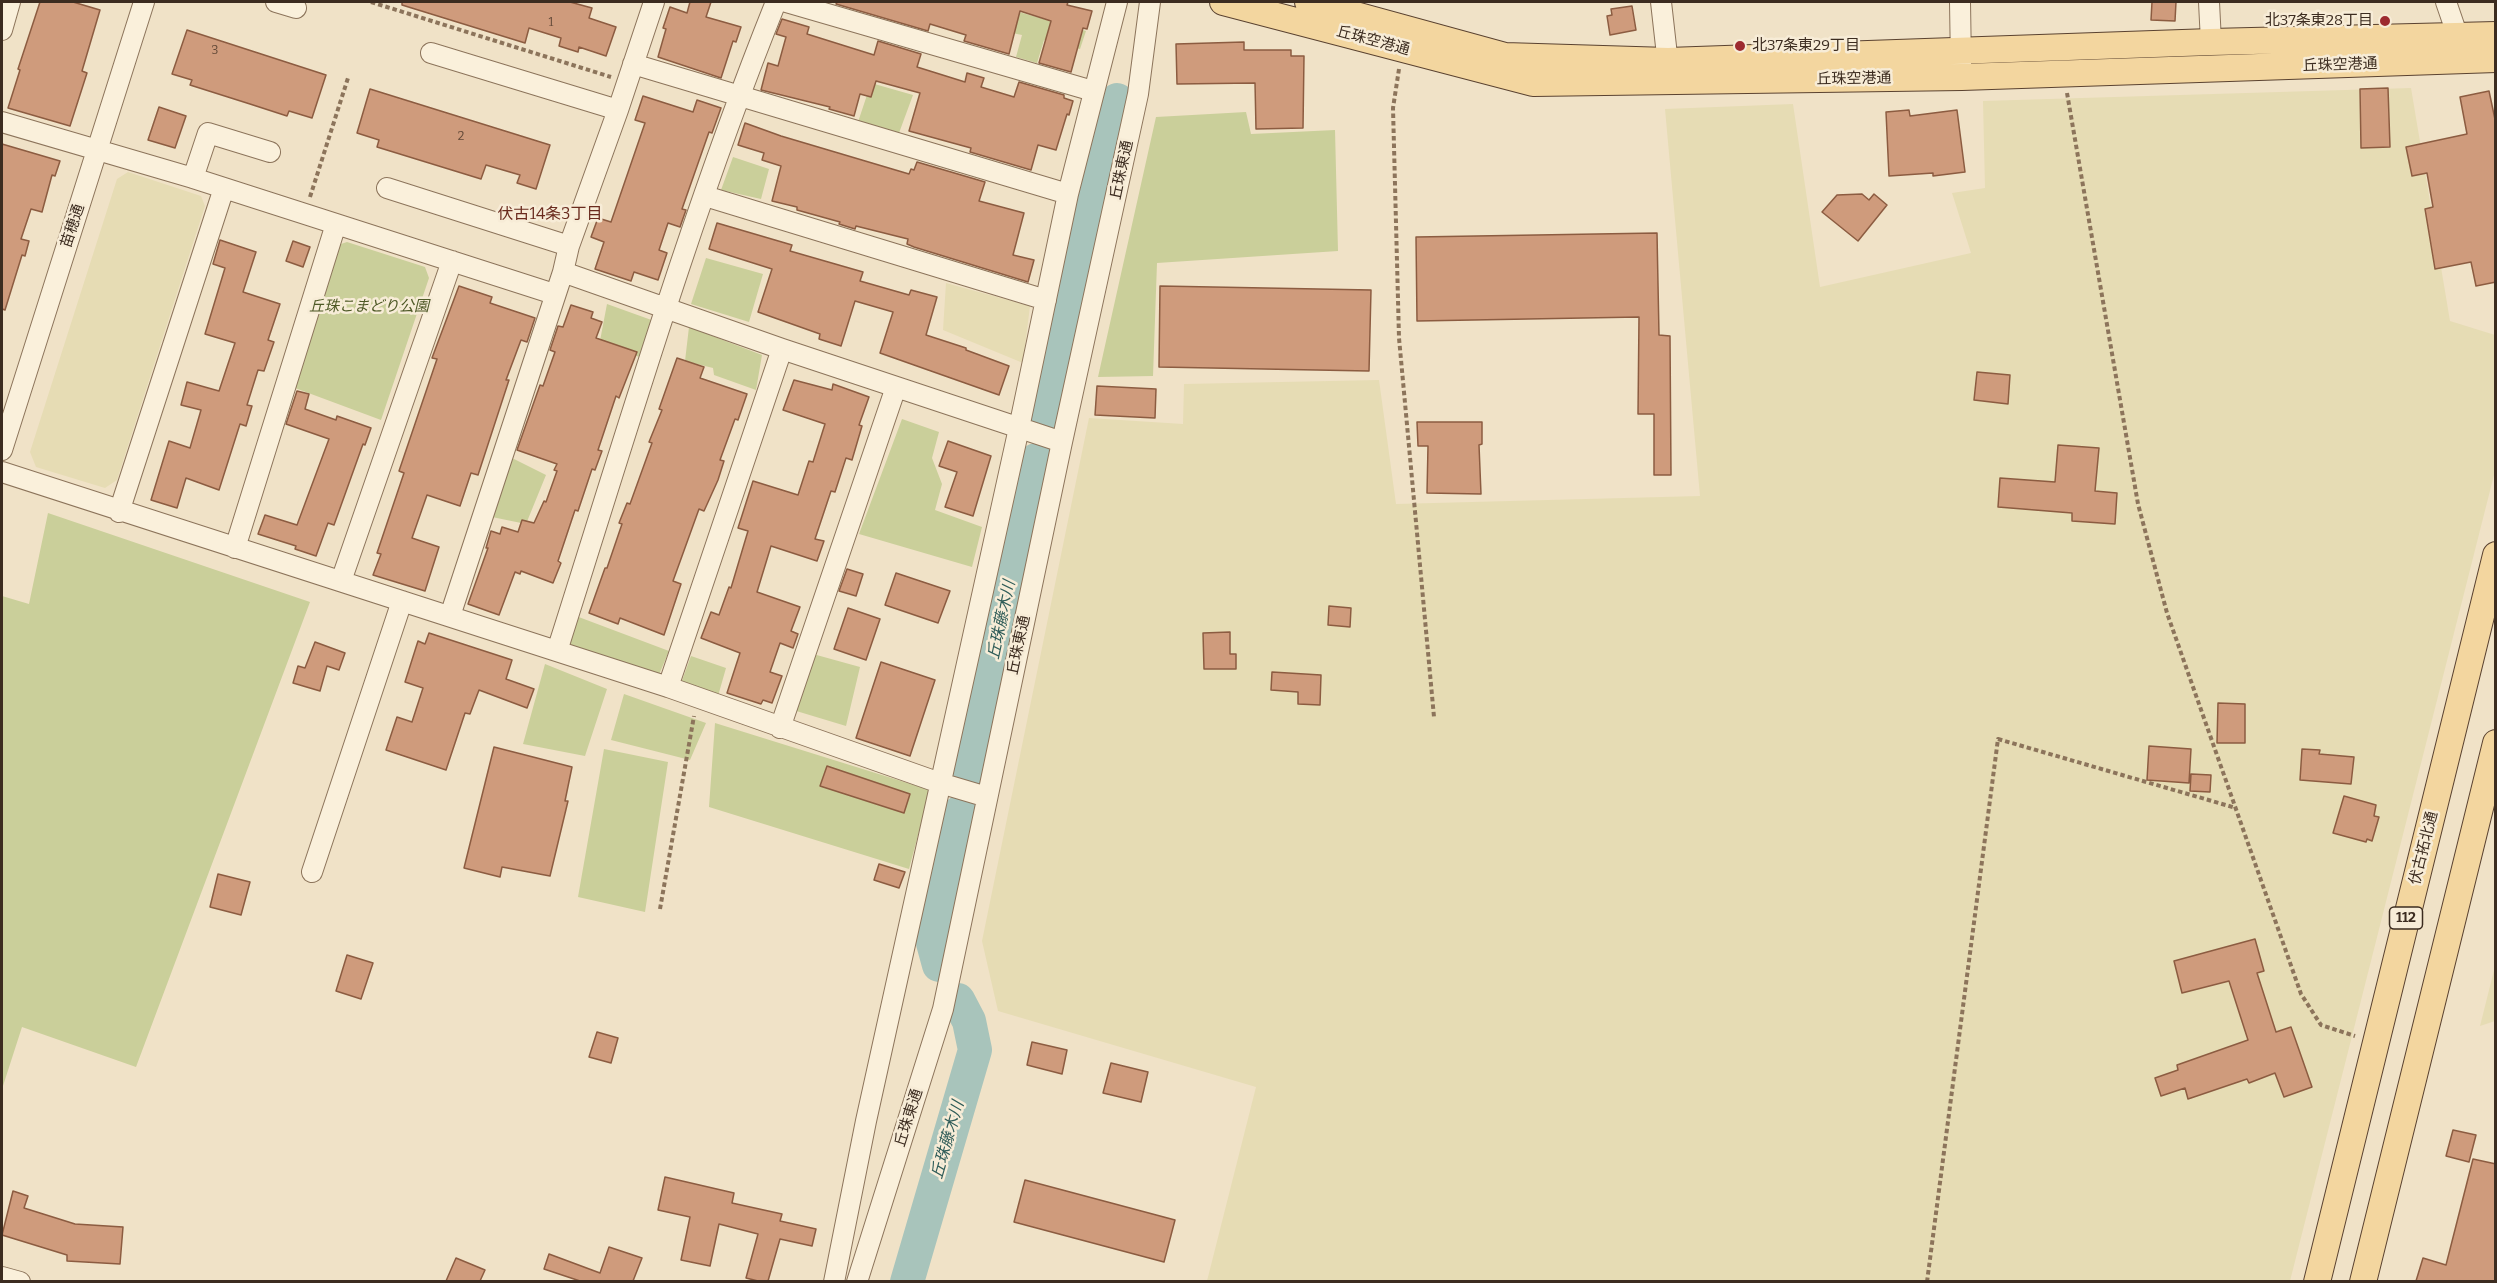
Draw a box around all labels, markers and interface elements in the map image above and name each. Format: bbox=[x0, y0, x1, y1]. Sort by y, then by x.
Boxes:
place label: 北37条東28丁目 bbox=[2265, 12, 2373, 30]
marker: 北37条東28丁目 bbox=[2378, 14, 2392, 28]
house number: 1 bbox=[549, 16, 553, 30]
street label: 丘珠空港通 bbox=[1334, 23, 1412, 59]
place label: 北37条東29丁目 bbox=[1752, 37, 1860, 55]
marker: 北37条東29丁目 bbox=[1733, 39, 1747, 53]
house number: 3 bbox=[212, 44, 218, 58]
street label: 丘珠空港通 bbox=[2302, 55, 2378, 75]
street label: 丘珠空港通 bbox=[1816, 69, 1892, 89]
house number: 2 bbox=[458, 130, 464, 144]
street label: 丘珠東通 bbox=[1107, 139, 1137, 201]
street label: 苗穂通 bbox=[57, 202, 89, 250]
district label: 伏古14条3丁目 bbox=[498, 205, 602, 225]
park label: 丘珠こまどり公園 bbox=[309, 298, 429, 316]
water label: 丘珠藤木川 bbox=[984, 579, 1020, 661]
street label: 丘珠東通 bbox=[1004, 614, 1034, 676]
street label: 伏古拓北通 bbox=[2406, 809, 2442, 887]
road number: 112 bbox=[2390, 907, 2422, 929]
street label: 丘珠東通 bbox=[891, 1087, 927, 1149]
water label: 丘珠藤木川 bbox=[928, 1099, 968, 1181]

